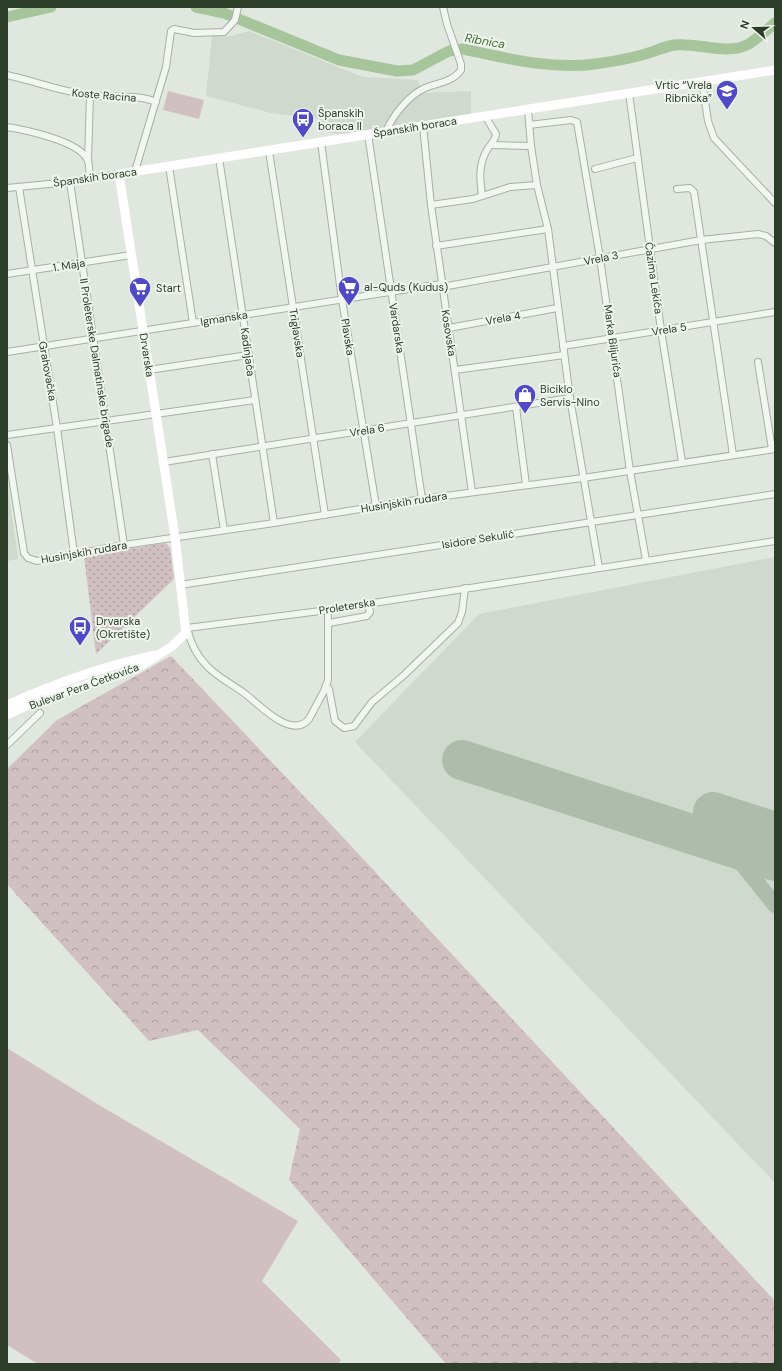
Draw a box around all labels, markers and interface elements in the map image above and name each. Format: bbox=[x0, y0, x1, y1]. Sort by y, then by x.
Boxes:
north arrow bbox=[734, 8, 774, 48]
text: N bbox=[737, 18, 753, 31]
water label: Ribnica bbox=[464, 30, 507, 52]
place label: Vrtic “Vrela Ribnička” bbox=[655, 78, 712, 105]
school or university icon: Vrtic “Vrela Ribnička” bbox=[714, 78, 740, 111]
street label: Koste Racina bbox=[71, 85, 137, 105]
bus stop icon: Španskih boraca II bbox=[290, 106, 316, 139]
place label: Španskih boraca II bbox=[318, 106, 364, 133]
street label: Španskih boraca bbox=[372, 113, 458, 141]
street label: Španskih boraca bbox=[52, 164, 138, 190]
street label: Ćazima Lekića bbox=[642, 241, 666, 315]
street label: Vrela 3 bbox=[582, 248, 620, 268]
street label: 1. Maja bbox=[52, 256, 86, 274]
supermarket icon: al-Quds (Kudus) bbox=[336, 274, 362, 307]
supermarket icon: Start bbox=[127, 275, 153, 308]
street label: II Proleterske Dalmatinske brigade bbox=[77, 277, 117, 449]
place label: al-Quds (Kudus) bbox=[364, 280, 448, 294]
place label: Start bbox=[156, 281, 181, 295]
street label: Vardarska bbox=[386, 302, 408, 354]
street label: Marka Biljurića bbox=[601, 304, 625, 378]
street label: Igmanska bbox=[199, 307, 249, 329]
street label: Triglavska bbox=[286, 308, 308, 358]
street label: Vrela 4 bbox=[484, 308, 522, 328]
street label: Kosovska bbox=[438, 309, 460, 357]
street label: Plavska bbox=[338, 318, 358, 356]
street label: Vrela 5 bbox=[651, 319, 688, 339]
street label: Kadinjača bbox=[238, 327, 258, 377]
street label: Drvarska bbox=[137, 332, 157, 378]
street label: Grahovačka bbox=[36, 340, 60, 402]
shop icon: Biciklo Servis-Nino bbox=[512, 382, 538, 415]
place label: Biciklo Servis-Nino bbox=[540, 382, 600, 409]
street label: Vrela 6 bbox=[348, 420, 386, 440]
street label: Husinjskih rudara bbox=[360, 488, 448, 516]
street label: Isidore Sekulić bbox=[441, 526, 515, 552]
street label: Husinjskih rudara bbox=[40, 538, 128, 566]
street label: Proleterska bbox=[318, 595, 376, 617]
bus stop icon: Drvarska (Okretište) bbox=[67, 614, 93, 647]
place label: Drvarska (Okretište) bbox=[96, 614, 150, 641]
street label: Bulevar Pera Ćetkovića bbox=[27, 660, 141, 712]

